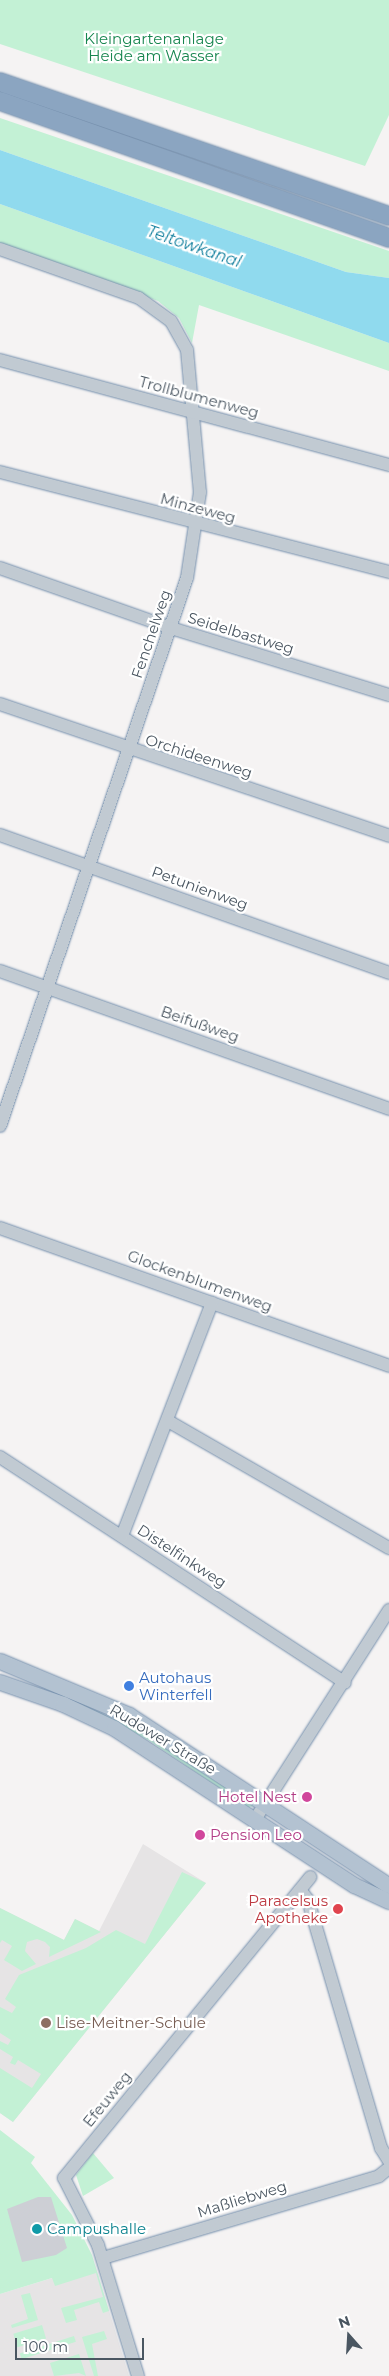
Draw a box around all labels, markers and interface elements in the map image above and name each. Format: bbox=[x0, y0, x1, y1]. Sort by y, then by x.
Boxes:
park label: Kleingartenanlage Heide am Wasser bbox=[84, 29, 224, 64]
water label: Teltowkanal bbox=[144, 222, 244, 272]
street label: Trollblumenweg bbox=[137, 372, 261, 422]
street label: Minzeweg bbox=[158, 489, 238, 527]
street label: Fenchelweg bbox=[127, 587, 175, 681]
street label: Seidelbastweg bbox=[186, 608, 296, 658]
street label: Orchideenweg bbox=[143, 730, 255, 782]
street label: Petunienweg bbox=[149, 862, 251, 914]
street label: Beifußweg bbox=[158, 1002, 242, 1046]
street label: Glockenblumenweg bbox=[125, 1246, 275, 1316]
street label: Distelfinkweg bbox=[134, 1520, 230, 1592]
place label: Autohaus Winterfell bbox=[139, 1668, 213, 1703]
marker: Autohaus Winterfell bbox=[123, 1680, 135, 1692]
street label: Rudower Straße bbox=[107, 1700, 219, 1778]
place label: Hotel Nest bbox=[218, 1788, 297, 1806]
marker: Hotel Nest bbox=[301, 1791, 313, 1803]
place label: Pension Leo bbox=[210, 1826, 302, 1844]
marker: Pension Leo bbox=[194, 1829, 206, 1841]
place label: Paracelsus Apotheke bbox=[248, 1891, 328, 1926]
marker: Paracelsus Apotheke bbox=[332, 1903, 344, 1915]
place label: Lise-Meitner-Schule bbox=[56, 2014, 206, 2032]
marker: Lise-Meitner-Schule bbox=[40, 2017, 52, 2029]
street label: Efeuweg bbox=[79, 2068, 135, 2130]
street label: Maßliebweg bbox=[195, 2177, 289, 2221]
place label: Campushalle bbox=[47, 2220, 146, 2238]
marker: Campushalle bbox=[31, 2223, 43, 2235]
north arrow bbox=[324, 2311, 374, 2361]
text: N bbox=[336, 2311, 352, 2332]
scale bar bbox=[18, 2328, 146, 2360]
text: 100 m bbox=[23, 2337, 68, 2356]

